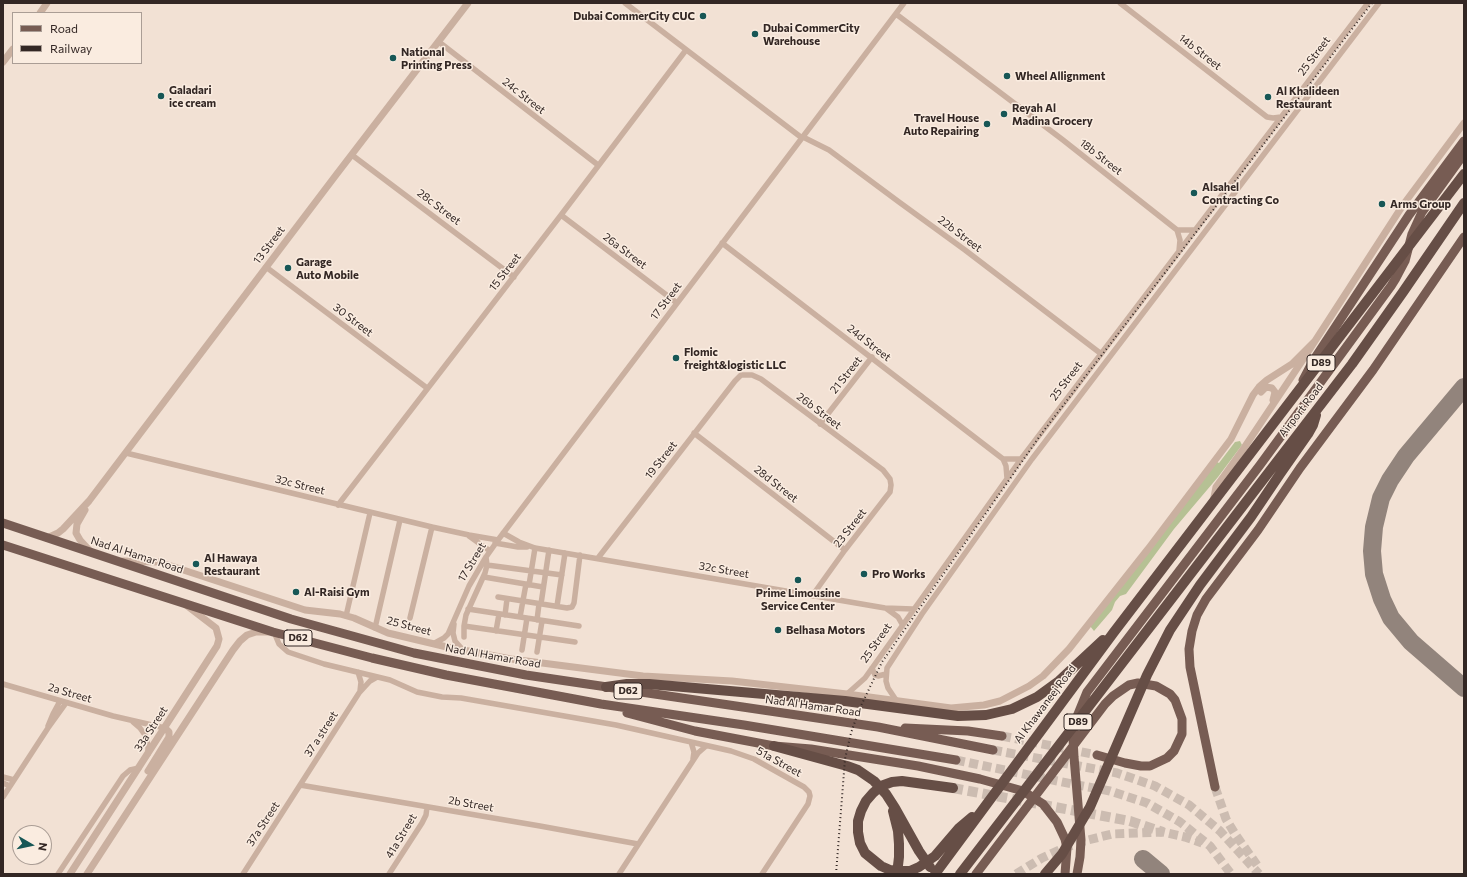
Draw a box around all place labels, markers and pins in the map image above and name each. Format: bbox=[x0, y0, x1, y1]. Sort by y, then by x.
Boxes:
place label: Dubai CommerCity CUC bbox=[573, 9, 695, 23]
marker: Dubai CommerCity CUC bbox=[698, 11, 708, 21]
place label: Dubai CommerCity Warehouse bbox=[763, 21, 860, 47]
marker: Dubai CommerCity Warehouse bbox=[750, 29, 760, 39]
place label: National Printing Press bbox=[401, 45, 472, 71]
marker: National Printing Press bbox=[388, 53, 398, 63]
place label: Wheel Allignment bbox=[1015, 69, 1105, 83]
marker: Wheel Allignment bbox=[1002, 71, 1012, 81]
place label: Galadari ice cream bbox=[169, 83, 216, 109]
place label: Al Khalideen Restaurant bbox=[1276, 84, 1339, 110]
marker: Galadari ice cream bbox=[156, 91, 166, 101]
marker: Al Khalideen Restaurant bbox=[1263, 92, 1273, 102]
place label: Reyah Al Madina Grocery bbox=[1012, 101, 1093, 127]
marker: Reyah Al Madina Grocery bbox=[999, 109, 1009, 119]
place label: Travel House Auto Repairing bbox=[903, 111, 979, 137]
marker: Travel House Auto Repairing bbox=[982, 119, 992, 129]
place label: Alsahel Contracting Co bbox=[1202, 180, 1279, 206]
marker: Alsahel Contracting Co bbox=[1189, 188, 1199, 198]
place label: Arms Group bbox=[1390, 197, 1451, 211]
marker: Arms Group bbox=[1377, 199, 1387, 209]
place label: Garage Auto Mobile bbox=[296, 255, 359, 281]
marker: Garage Auto Mobile bbox=[283, 263, 293, 273]
place label: Flomic freight&logistic LLC bbox=[684, 345, 786, 371]
marker: Flomic freight&logistic LLC bbox=[671, 353, 681, 363]
place label: Al Hawaya Restaurant bbox=[204, 551, 260, 577]
marker: Al Hawaya Restaurant bbox=[191, 559, 201, 569]
place label: Pro Works bbox=[872, 567, 925, 581]
marker: Pro Works bbox=[859, 569, 869, 579]
marker: Prime Limousine Service Center bbox=[793, 575, 803, 585]
place label: Al-Raisi Gym bbox=[304, 585, 370, 599]
place label: Prime Limousine Service Center bbox=[756, 586, 840, 612]
marker: Al-Raisi Gym bbox=[291, 587, 301, 597]
place label: Belhasa Motors bbox=[786, 623, 865, 637]
marker: Belhasa Motors bbox=[773, 625, 783, 635]

